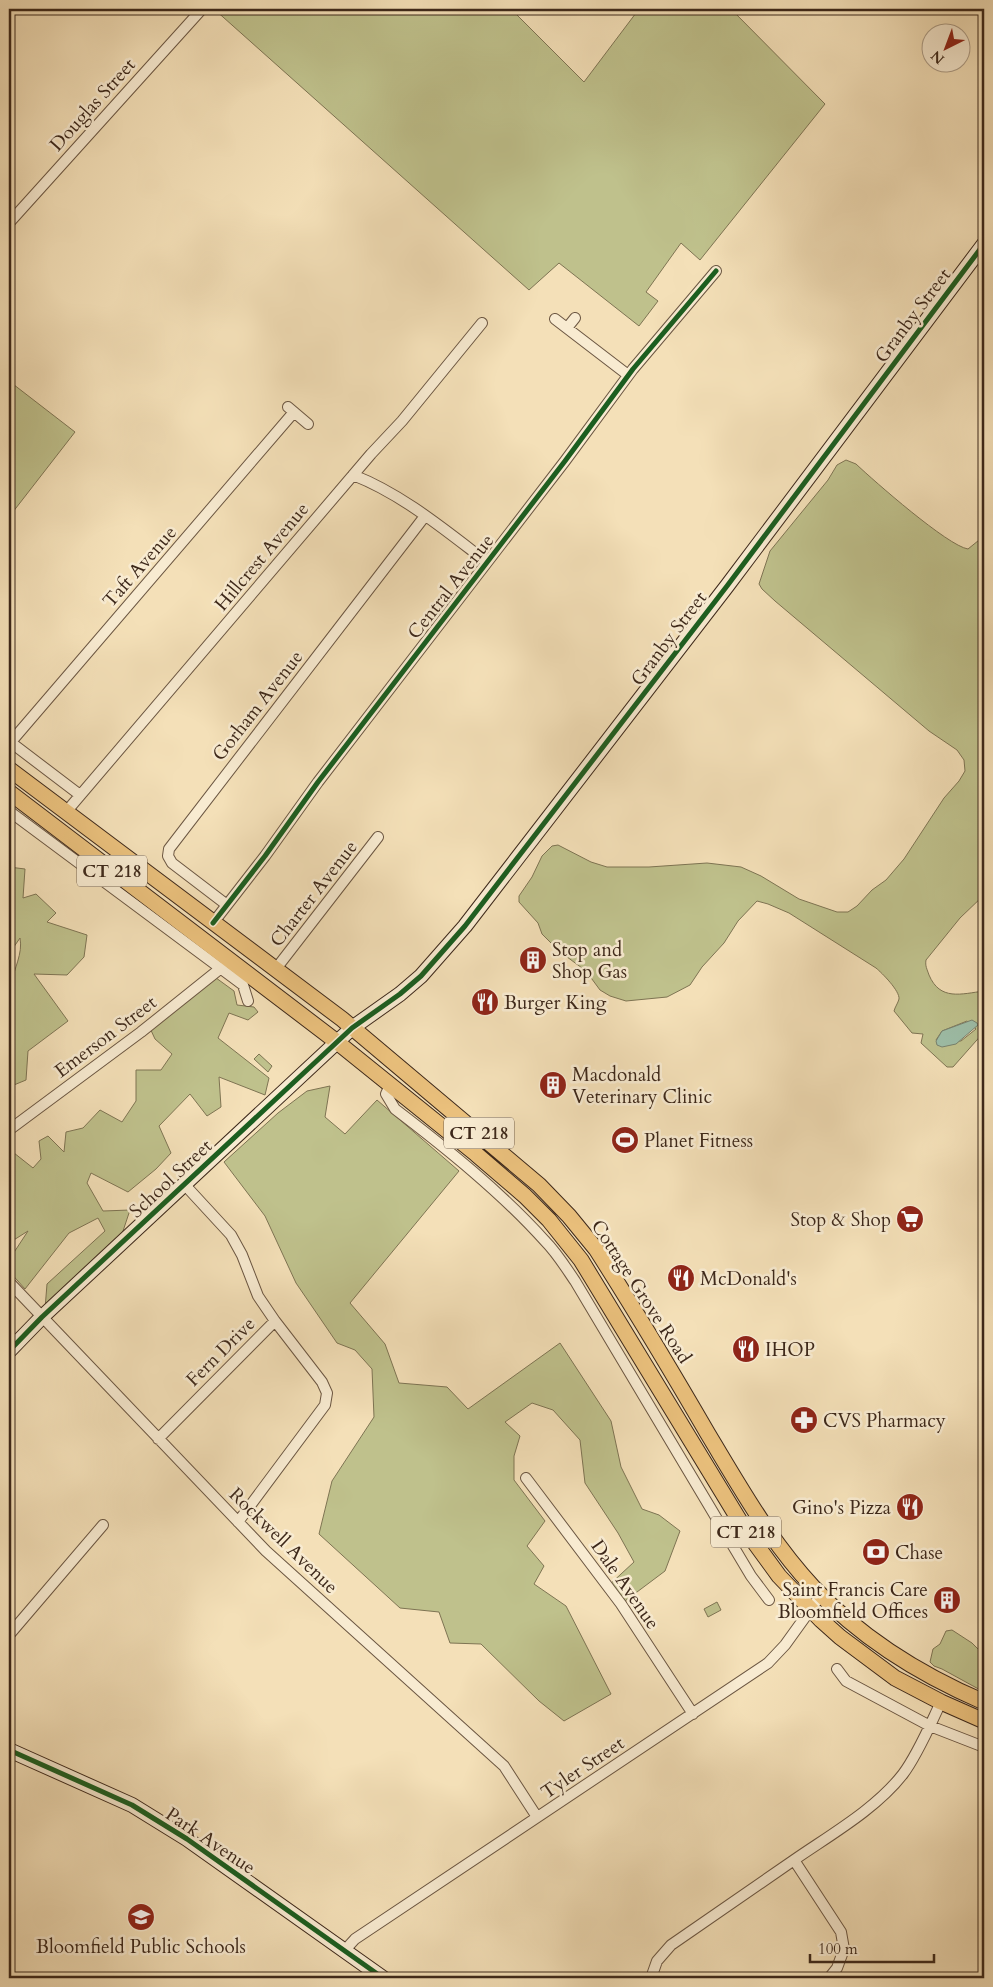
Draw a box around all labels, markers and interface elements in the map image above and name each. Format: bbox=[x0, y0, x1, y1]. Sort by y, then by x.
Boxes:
north arrow bbox=[920, 22, 970, 72]
text: N bbox=[927, 46, 949, 68]
street label: Douglas Street bbox=[44, 52, 142, 157]
street label: Granby Street bbox=[869, 263, 957, 368]
street label: Hillcrest Avenue bbox=[209, 497, 315, 616]
street label: Taft Avenue bbox=[97, 520, 183, 613]
street label: Central Avenue bbox=[402, 529, 500, 645]
street label: Granby Street bbox=[625, 586, 713, 691]
street label: Gorham Avenue bbox=[206, 645, 309, 766]
street label: Charter Avenue bbox=[264, 835, 364, 952]
road number: CT 218 bbox=[77, 856, 147, 886]
place label: Stop and Shop Gas bbox=[552, 937, 627, 985]
building icon: Stop and Shop Gas bbox=[518, 945, 548, 975]
restaurant icon: Burger King bbox=[470, 987, 500, 1017]
street label: Emerson Street bbox=[49, 990, 162, 1084]
place label: Burger King bbox=[504, 990, 607, 1016]
place label: Macdonald Veterinary Clinic bbox=[572, 1062, 712, 1110]
building icon: Macdonald Veterinary Clinic bbox=[538, 1070, 568, 1100]
road number: CT 218 bbox=[444, 1118, 514, 1148]
sports icon: Planet Fitness bbox=[610, 1125, 640, 1155]
place label: Planet Fitness bbox=[644, 1128, 753, 1154]
street label: School Street bbox=[123, 1133, 218, 1224]
supermarket icon: Stop & Shop bbox=[895, 1204, 925, 1234]
place label: Stop & Shop bbox=[790, 1207, 891, 1233]
street label: Cottage Grove Road bbox=[585, 1215, 697, 1369]
restaurant icon: McDonald's bbox=[666, 1263, 696, 1293]
place label: McDonald's bbox=[700, 1266, 797, 1292]
street label: Fern Drive bbox=[180, 1311, 261, 1392]
restaurant icon: IHOP bbox=[731, 1334, 761, 1364]
place label: IHOP bbox=[765, 1337, 815, 1363]
pharmacy icon: CVS Pharmacy bbox=[789, 1405, 819, 1435]
place label: CVS Pharmacy bbox=[823, 1408, 946, 1434]
street label: Rockwell Avenue bbox=[223, 1482, 344, 1600]
restaurant icon: Gino's Pizza bbox=[895, 1492, 925, 1522]
place label: Gino's Pizza bbox=[792, 1495, 891, 1521]
road number: CT 218 bbox=[711, 1516, 781, 1548]
street label: Dale Avenue bbox=[585, 1535, 666, 1635]
bank icon: Chase bbox=[861, 1537, 891, 1567]
place label: Chase bbox=[895, 1540, 943, 1566]
place label: Saint Francis Care Bloomfield Offices bbox=[778, 1577, 928, 1625]
building icon: Saint Francis Care Bloomfield Offices bbox=[932, 1585, 962, 1615]
street label: Tyler Street bbox=[536, 1730, 629, 1805]
street label: Park Avenue bbox=[160, 1801, 261, 1880]
school or university icon: Bloomfield Public Schools bbox=[126, 1902, 156, 1932]
scale bar bbox=[810, 1932, 934, 1964]
place label: Bloomfield Public Schools bbox=[36, 1934, 246, 1960]
text: 100 m bbox=[818, 1939, 858, 1959]

